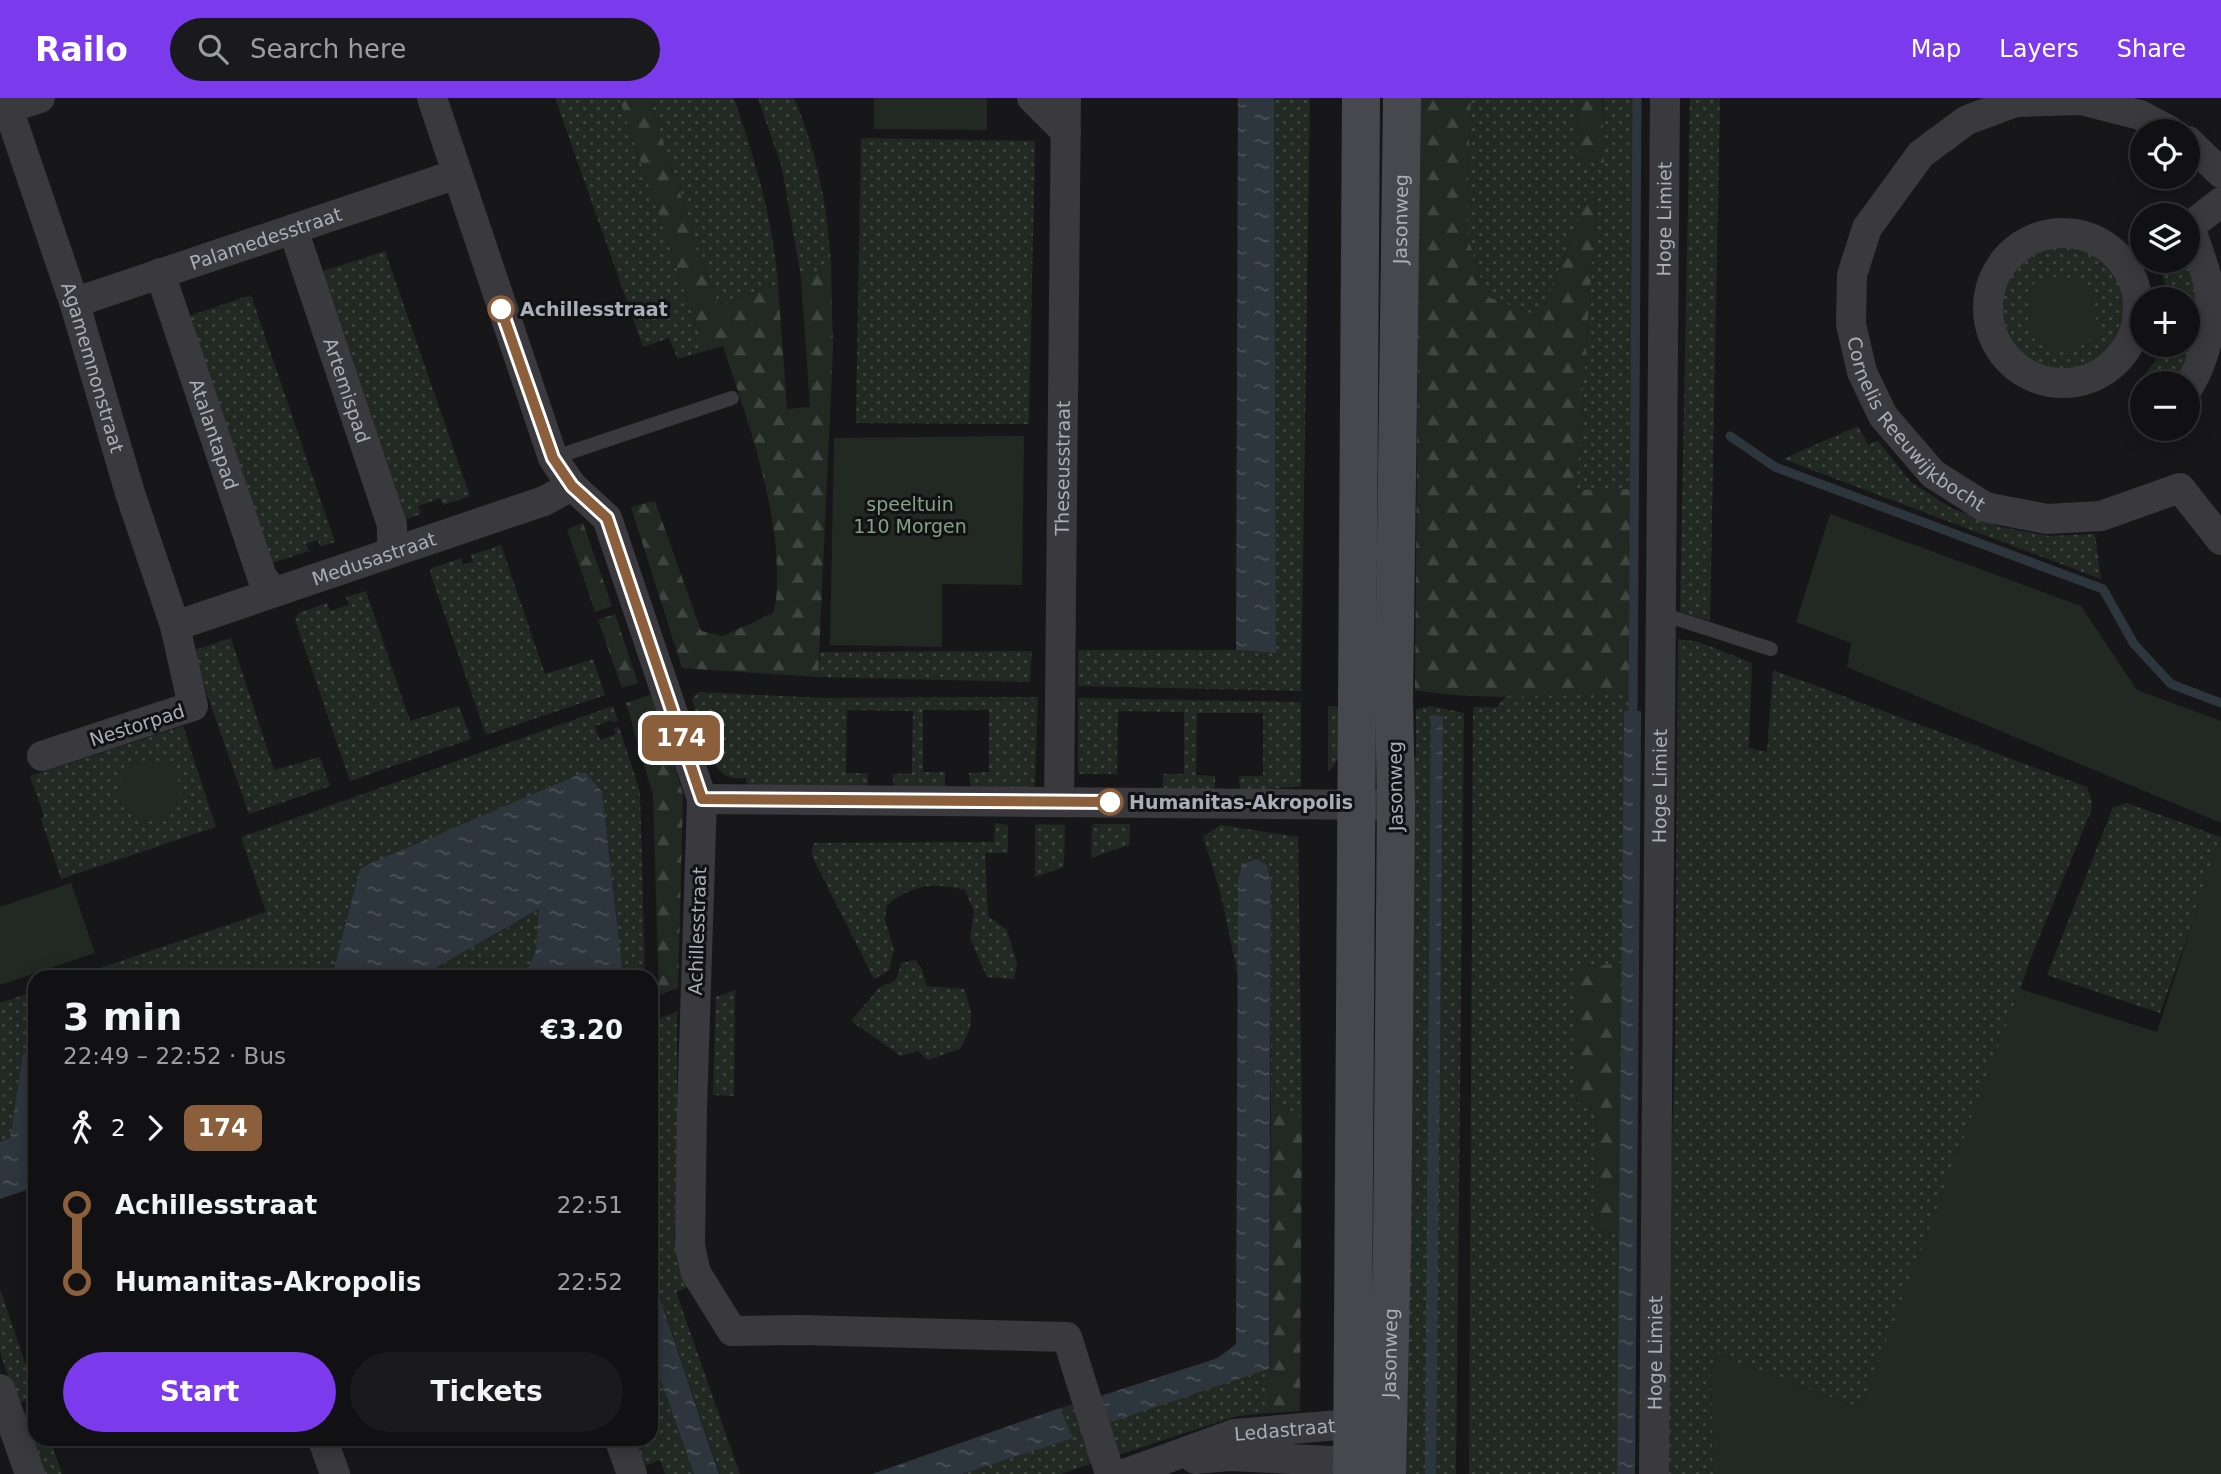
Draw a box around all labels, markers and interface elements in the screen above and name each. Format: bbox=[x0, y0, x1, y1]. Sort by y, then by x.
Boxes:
search box bbox=[170, 18, 660, 81]
text: Railo bbox=[35, 30, 128, 69]
icon: search bbox=[194, 30, 232, 68]
text: Search here bbox=[250, 34, 406, 64]
text: Map bbox=[1911, 35, 1961, 63]
text: Layers bbox=[1999, 35, 2079, 63]
text: Share bbox=[2117, 35, 2186, 63]
map controls bbox=[2130, 119, 2200, 441]
button: locate bbox=[2130, 119, 2200, 189]
street label: Hoge Limiet bbox=[1653, 162, 1675, 276]
street label: Jasonweg bbox=[1389, 174, 1412, 265]
street label: Palamedesstraat bbox=[187, 203, 344, 274]
button: layers bbox=[2130, 203, 2200, 273]
street label: Agamemnonstraat bbox=[57, 279, 129, 455]
button: + bbox=[2130, 287, 2200, 357]
marker: Achillesstraat bbox=[488, 296, 514, 322]
place label: Achillesstraat bbox=[520, 298, 668, 320]
street label: Cornelis Reeuwijkbocht bbox=[1843, 334, 1989, 515]
street label: Artemispad bbox=[319, 335, 375, 446]
button: − bbox=[2130, 371, 2200, 441]
street label: Atalantapad bbox=[185, 376, 243, 492]
street label: Theseusstraat bbox=[1051, 400, 1074, 537]
park label: speeltuin 110 Morgen bbox=[853, 493, 967, 537]
street label: Medusastraat bbox=[309, 527, 439, 590]
street label: Nestorpad bbox=[87, 699, 187, 751]
line badge: 174 bbox=[641, 715, 721, 761]
text: 174 bbox=[656, 724, 706, 752]
street label: Hoge Limiet bbox=[1648, 729, 1671, 843]
street label: Jasonweg bbox=[1383, 741, 1407, 832]
marker: Humanitas-Akropolis bbox=[1097, 789, 1123, 815]
place label: Humanitas-Akropolis bbox=[1129, 791, 1353, 813]
street label: Achillesstraat bbox=[684, 866, 710, 996]
text: 3 min bbox=[63, 995, 182, 1039]
text: €3.20 bbox=[541, 1015, 623, 1045]
text: 22:49 – 22:52 · Bus bbox=[63, 1043, 286, 1069]
icon: walk bbox=[63, 1109, 101, 1147]
icon: forward bbox=[136, 1109, 174, 1147]
text: 174 bbox=[198, 1114, 248, 1142]
text: 2 bbox=[111, 1115, 126, 1141]
text: Achillesstraat bbox=[115, 1190, 317, 1220]
text: 22:51 bbox=[557, 1192, 623, 1218]
text: Humanitas-Akropolis bbox=[115, 1267, 421, 1297]
text: 22:52 bbox=[557, 1269, 623, 1295]
street label: Hoge Limiet bbox=[1644, 1296, 1666, 1410]
street label: Jasonweg bbox=[1378, 1308, 1402, 1399]
button: Start bbox=[63, 1352, 336, 1432]
button: Tickets bbox=[350, 1352, 623, 1432]
street label: Ledastraat bbox=[1233, 1414, 1336, 1445]

